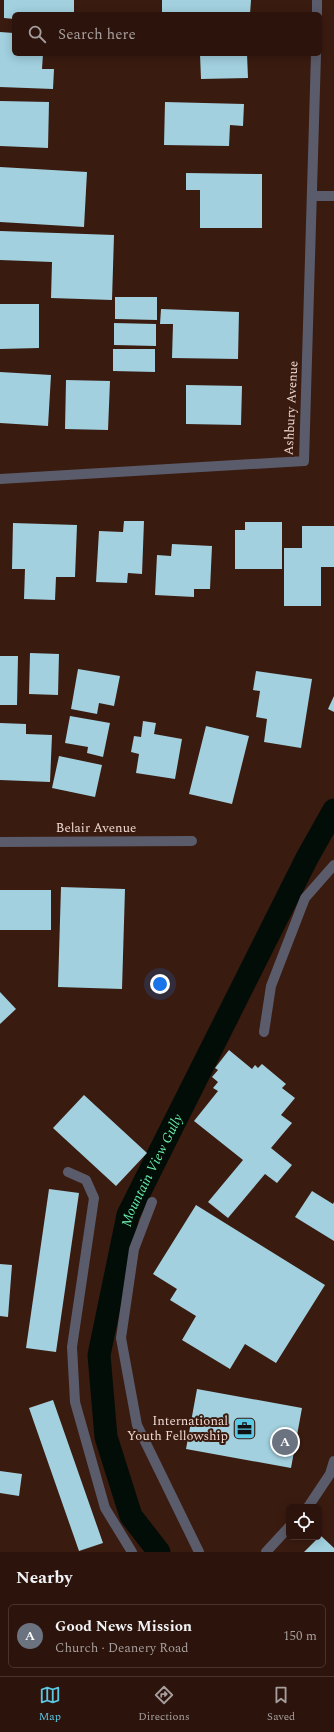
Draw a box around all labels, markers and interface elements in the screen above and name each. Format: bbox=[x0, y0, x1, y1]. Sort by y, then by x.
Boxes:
search box bbox=[12, 12, 322, 56]
icon: search bbox=[26, 23, 48, 45]
text: Search here bbox=[58, 23, 136, 46]
street label: Ashbury Avenue bbox=[279, 360, 303, 456]
street label: Belair Avenue bbox=[56, 818, 136, 838]
your location bbox=[150, 974, 170, 994]
water label: Mountain View Gully bbox=[115, 1109, 188, 1229]
place label: International Youth Fellowship bbox=[127, 1411, 228, 1446]
office icon: International Youth Fellowship bbox=[231, 1415, 257, 1441]
pin: A bbox=[272, 1427, 298, 1457]
map controls bbox=[286, 1504, 322, 1540]
button: locate bbox=[286, 1504, 322, 1540]
text: Nearby bbox=[16, 1565, 72, 1591]
text: Good News Mission bbox=[55, 1615, 192, 1638]
text: A bbox=[25, 1626, 35, 1646]
text: 150 m bbox=[283, 1626, 317, 1646]
text: Church · Deanery Road bbox=[55, 1638, 189, 1658]
tab: Map bbox=[39, 1684, 61, 1725]
tab: Directions bbox=[138, 1684, 190, 1725]
tab: Saved bbox=[267, 1684, 295, 1725]

